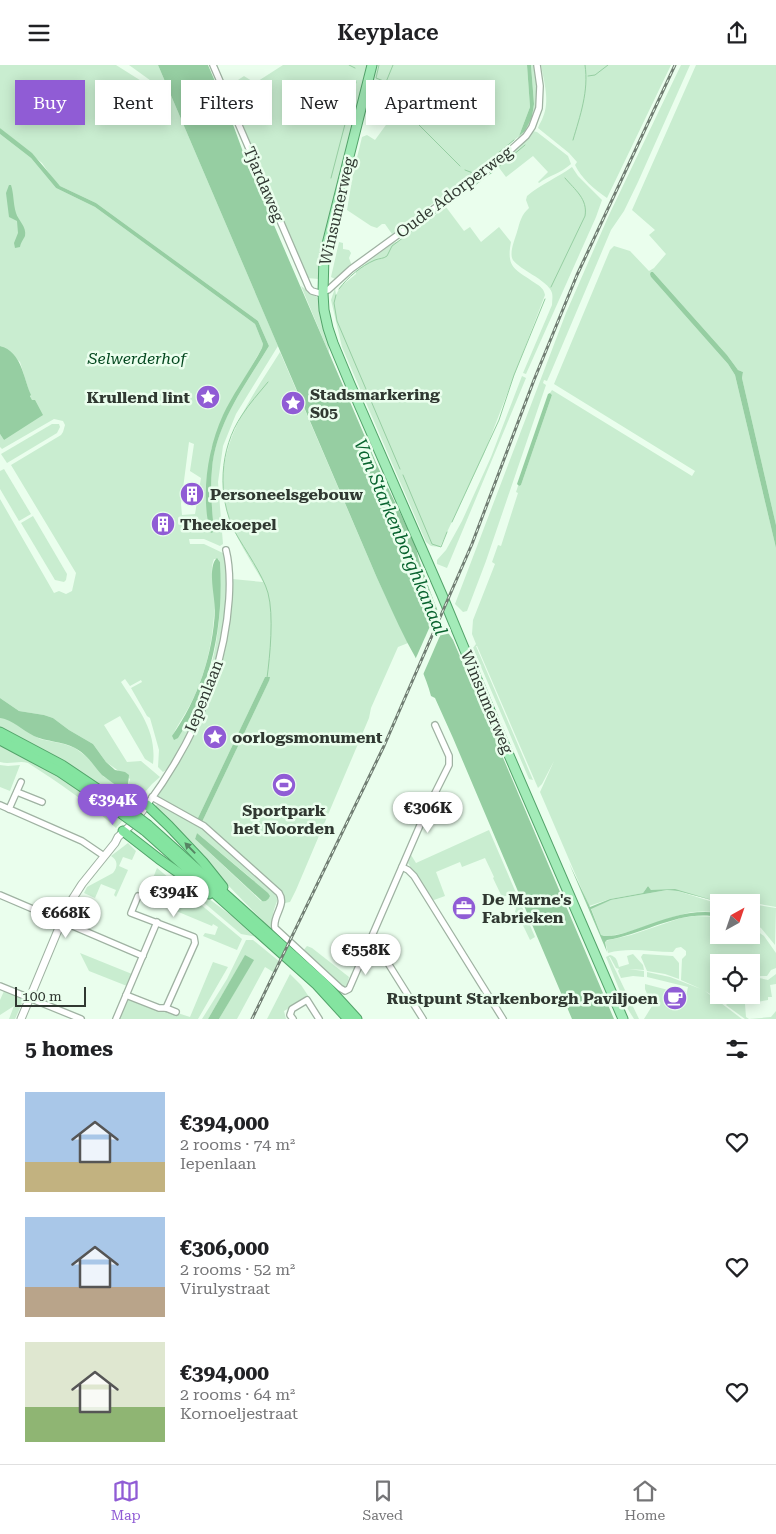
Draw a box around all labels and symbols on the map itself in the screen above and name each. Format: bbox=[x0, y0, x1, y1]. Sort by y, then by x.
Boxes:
street label: Oude Adorperweg bbox=[392, 142, 517, 242]
street label: Tjardaweg bbox=[240, 144, 289, 225]
street label: Winsumerweg bbox=[315, 154, 359, 267]
park label: Selwerderhof bbox=[87, 349, 188, 368]
place icon: Krullend lint bbox=[195, 384, 221, 410]
place label: Stadsmarkering S05 bbox=[310, 385, 440, 422]
place label: Krullend lint bbox=[86, 388, 190, 407]
place icon: Stadsmarkering S05 bbox=[280, 390, 306, 416]
water label: Van Starkenborghkanaal bbox=[350, 436, 452, 638]
building icon: Personeelsgebouw bbox=[179, 481, 205, 507]
place label: Personeelsgebouw bbox=[210, 485, 363, 504]
building icon: Theekoepel bbox=[150, 511, 176, 537]
place label: Theekoepel bbox=[180, 515, 277, 534]
street label: Winsumerweg bbox=[457, 648, 518, 757]
street label: Iepenlaan bbox=[181, 657, 227, 735]
place icon: oorlogsmonument bbox=[202, 724, 228, 750]
place label: oorlogsmonument bbox=[232, 728, 383, 747]
sports icon: Sportpark het Noorden bbox=[271, 772, 297, 798]
pin: €394K bbox=[78, 783, 148, 826]
pin: €306K bbox=[393, 791, 463, 834]
place label: Sportpark het Noorden bbox=[233, 801, 335, 838]
one-way arrow bbox=[184, 842, 196, 854]
pin: €394K bbox=[139, 875, 209, 918]
place label: De Marne's Fabrieken bbox=[482, 890, 571, 927]
north arrow bbox=[710, 894, 760, 944]
office icon: De Marne's Fabrieken bbox=[451, 895, 477, 921]
pin: €668K bbox=[31, 897, 101, 939]
pin: €558K bbox=[331, 933, 401, 976]
scale bar bbox=[15, 984, 86, 1007]
cafe icon: Rustpunt Starkenborgh Paviljoen bbox=[662, 985, 688, 1011]
place label: Rustpunt Starkenborgh Paviljoen bbox=[387, 989, 658, 1008]

